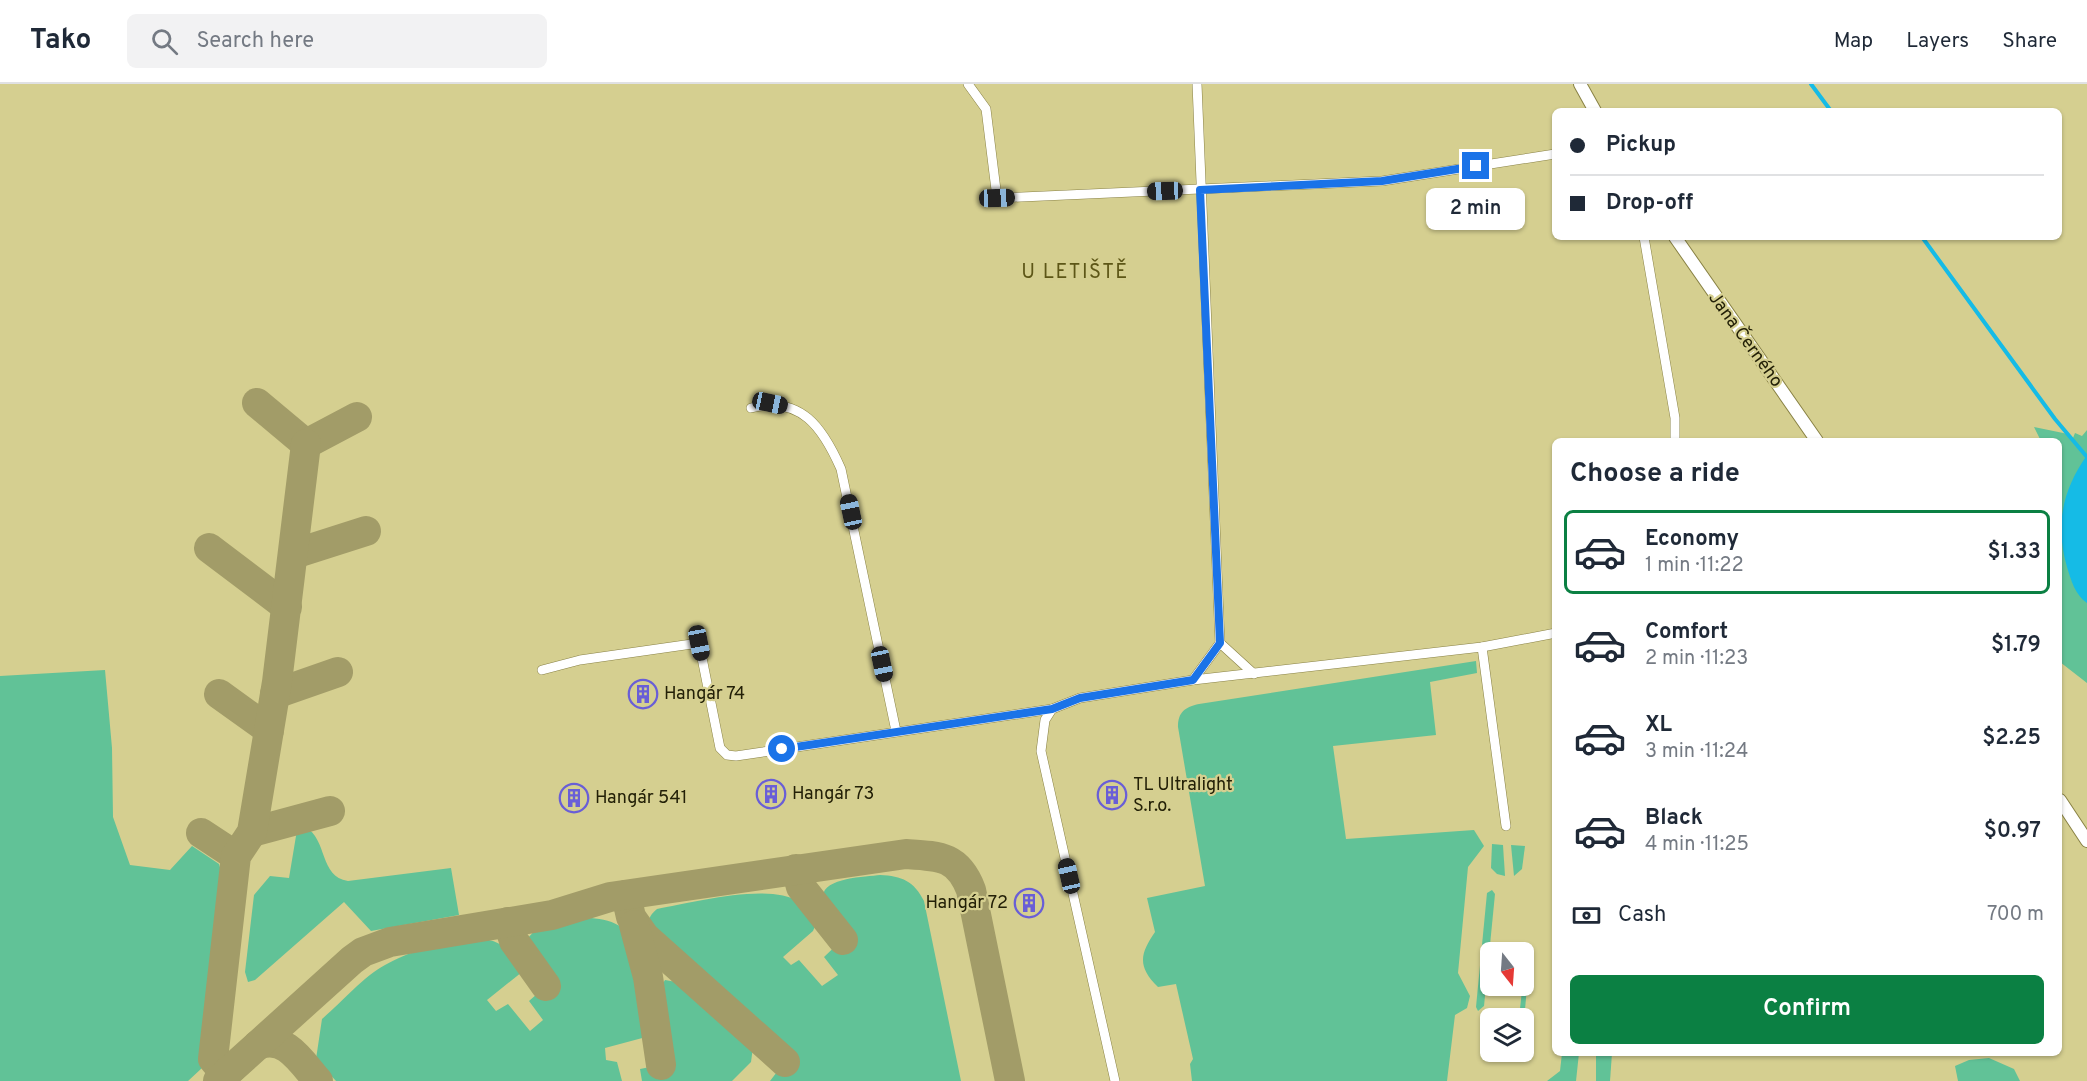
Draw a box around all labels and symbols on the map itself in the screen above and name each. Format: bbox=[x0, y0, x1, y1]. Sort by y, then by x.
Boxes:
route end bbox=[1462, 152, 1489, 179]
car bbox=[1147, 181, 1183, 201]
callout: 2 min bbox=[1426, 187, 1526, 229]
car bbox=[979, 188, 1015, 208]
district label: U LETIŠTĚ bbox=[1021, 258, 1129, 286]
street label: Jana Černého bbox=[1703, 287, 1789, 392]
car bbox=[751, 390, 789, 416]
car bbox=[838, 493, 864, 531]
car bbox=[687, 624, 711, 662]
car bbox=[869, 645, 895, 683]
building icon: Hangár 74 bbox=[627, 678, 659, 710]
place label: Hangár 74 bbox=[664, 683, 745, 706]
route start bbox=[768, 735, 795, 762]
place label: TL Ultralight S.r.o. bbox=[1133, 774, 1233, 818]
building icon: Hangár 73 bbox=[755, 778, 787, 810]
building icon: TL Ultralight S.r.o. bbox=[1096, 779, 1128, 811]
building icon: Hangár 541 bbox=[558, 782, 590, 814]
place label: Hangár 73 bbox=[792, 783, 874, 806]
place label: Hangár 541 bbox=[595, 787, 687, 810]
car bbox=[1056, 856, 1082, 896]
building icon: Hangár 72 bbox=[1013, 887, 1045, 919]
place label: Hangár 72 bbox=[926, 892, 1008, 915]
north arrow bbox=[1480, 942, 1534, 996]

